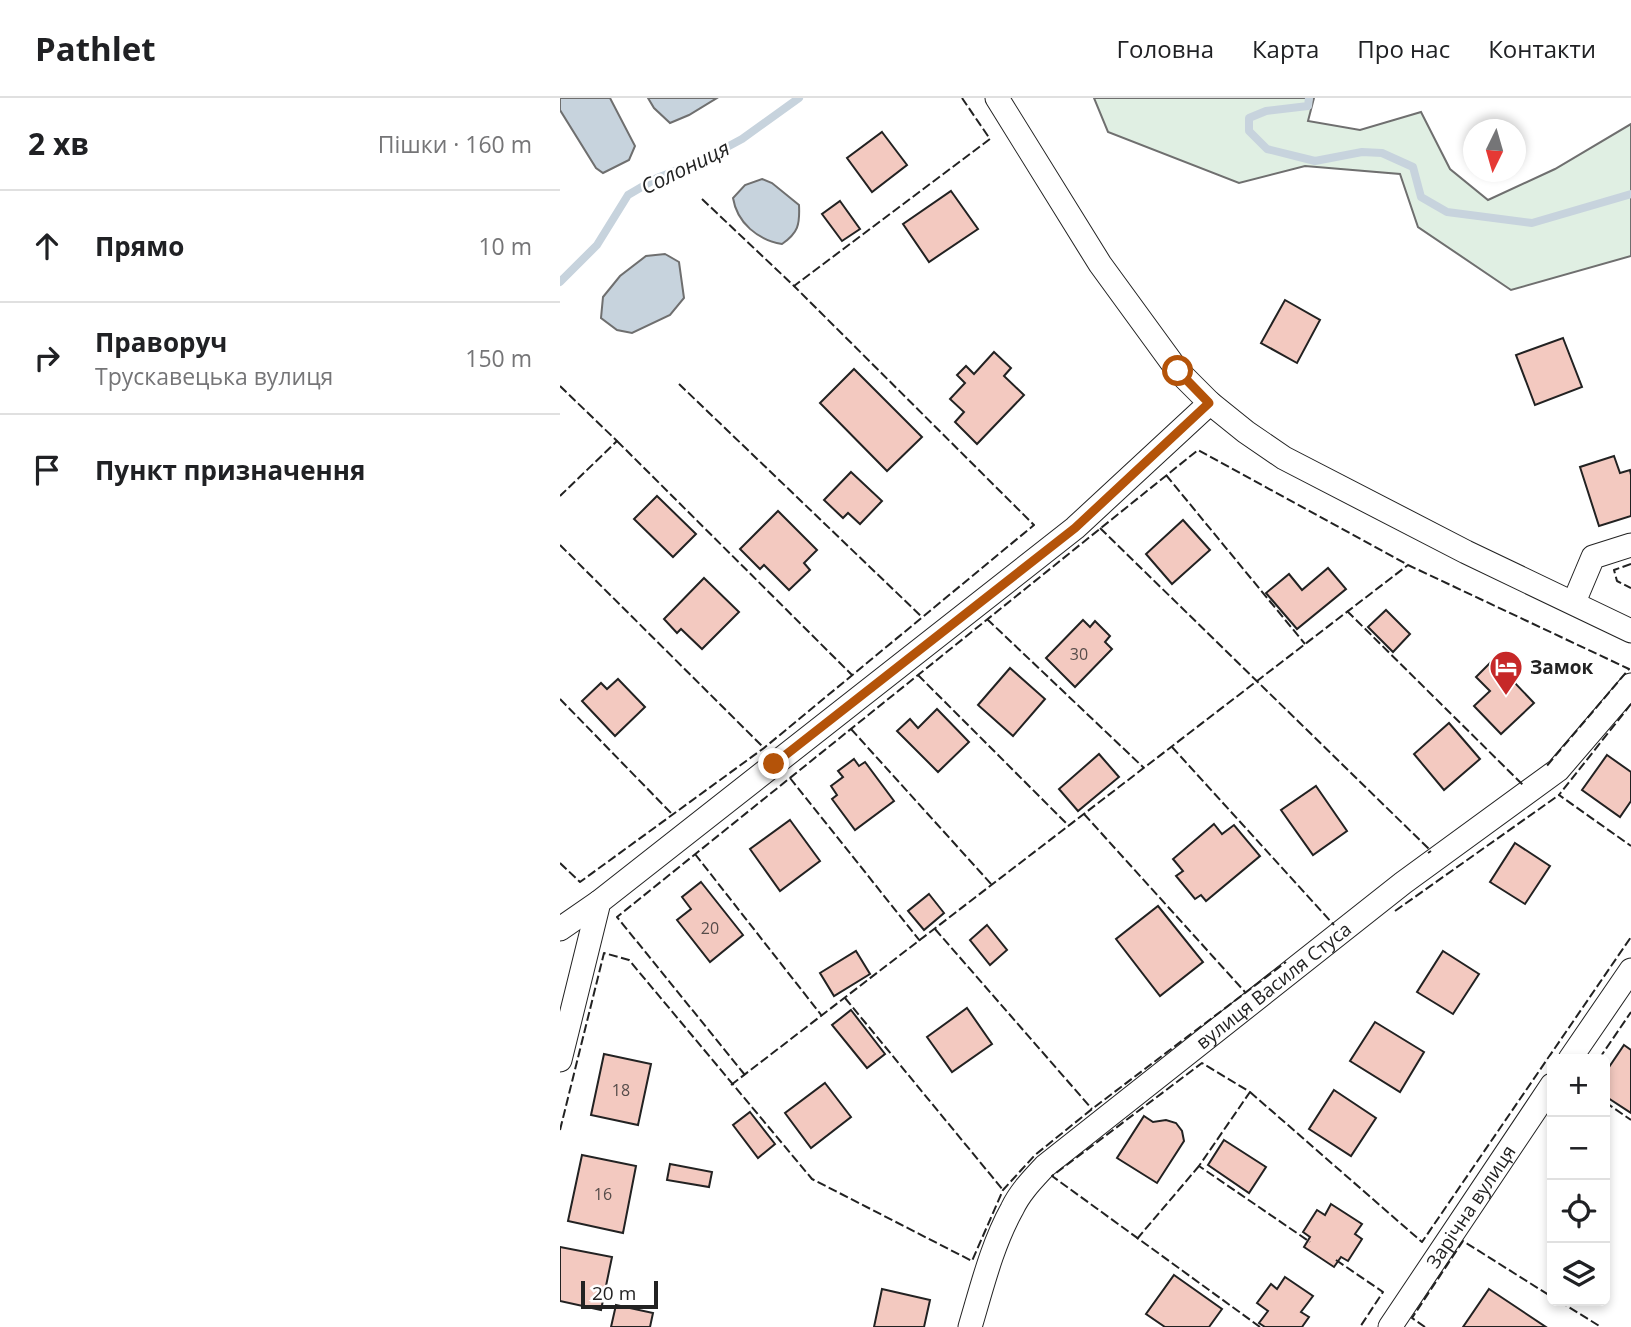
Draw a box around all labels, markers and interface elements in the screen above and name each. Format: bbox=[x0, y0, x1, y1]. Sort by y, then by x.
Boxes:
text: Pathlet bbox=[35, 26, 156, 71]
text: Головна bbox=[1117, 32, 1214, 65]
text: Карта bbox=[1252, 32, 1319, 65]
text: Про нас bbox=[1357, 32, 1450, 65]
text: Контакти bbox=[1488, 32, 1596, 65]
north arrow bbox=[1463, 119, 1526, 182]
text: 2 хв bbox=[28, 123, 89, 164]
text: Пішки · 160 m bbox=[378, 128, 532, 160]
water label: Солониця bbox=[636, 133, 734, 201]
icon: ahead bbox=[28, 227, 66, 265]
text: Прямо bbox=[95, 228, 184, 264]
text: 10 m bbox=[478, 230, 532, 262]
text: Праворуч bbox=[95, 324, 227, 360]
icon: right bbox=[28, 339, 66, 377]
text: 150 m bbox=[465, 342, 532, 374]
route start bbox=[1162, 355, 1193, 386]
text: Трускавецька вулиця bbox=[95, 360, 333, 392]
icon: arrive bbox=[28, 451, 66, 489]
text: Пункт призначення bbox=[95, 452, 365, 488]
house number: 30 bbox=[1070, 643, 1088, 665]
hotel icon: Замок bbox=[1487, 648, 1525, 697]
place label: Замок bbox=[1530, 654, 1594, 680]
route end bbox=[758, 748, 789, 779]
street label: вулиця Василя Стуса bbox=[1190, 916, 1356, 1055]
house number: 20 bbox=[701, 917, 719, 939]
map controls bbox=[1547, 1054, 1610, 1306]
button: + bbox=[1547, 1054, 1610, 1117]
house number: 18 bbox=[612, 1079, 630, 1101]
button: − bbox=[1547, 1117, 1610, 1180]
street label: Зарічна вулиця bbox=[1420, 1140, 1521, 1273]
button: locate bbox=[1547, 1180, 1610, 1243]
house number: 16 bbox=[594, 1183, 612, 1205]
button: layers bbox=[1547, 1243, 1610, 1306]
scale bar bbox=[581, 1278, 658, 1310]
text: 20 m bbox=[592, 1280, 636, 1306]

